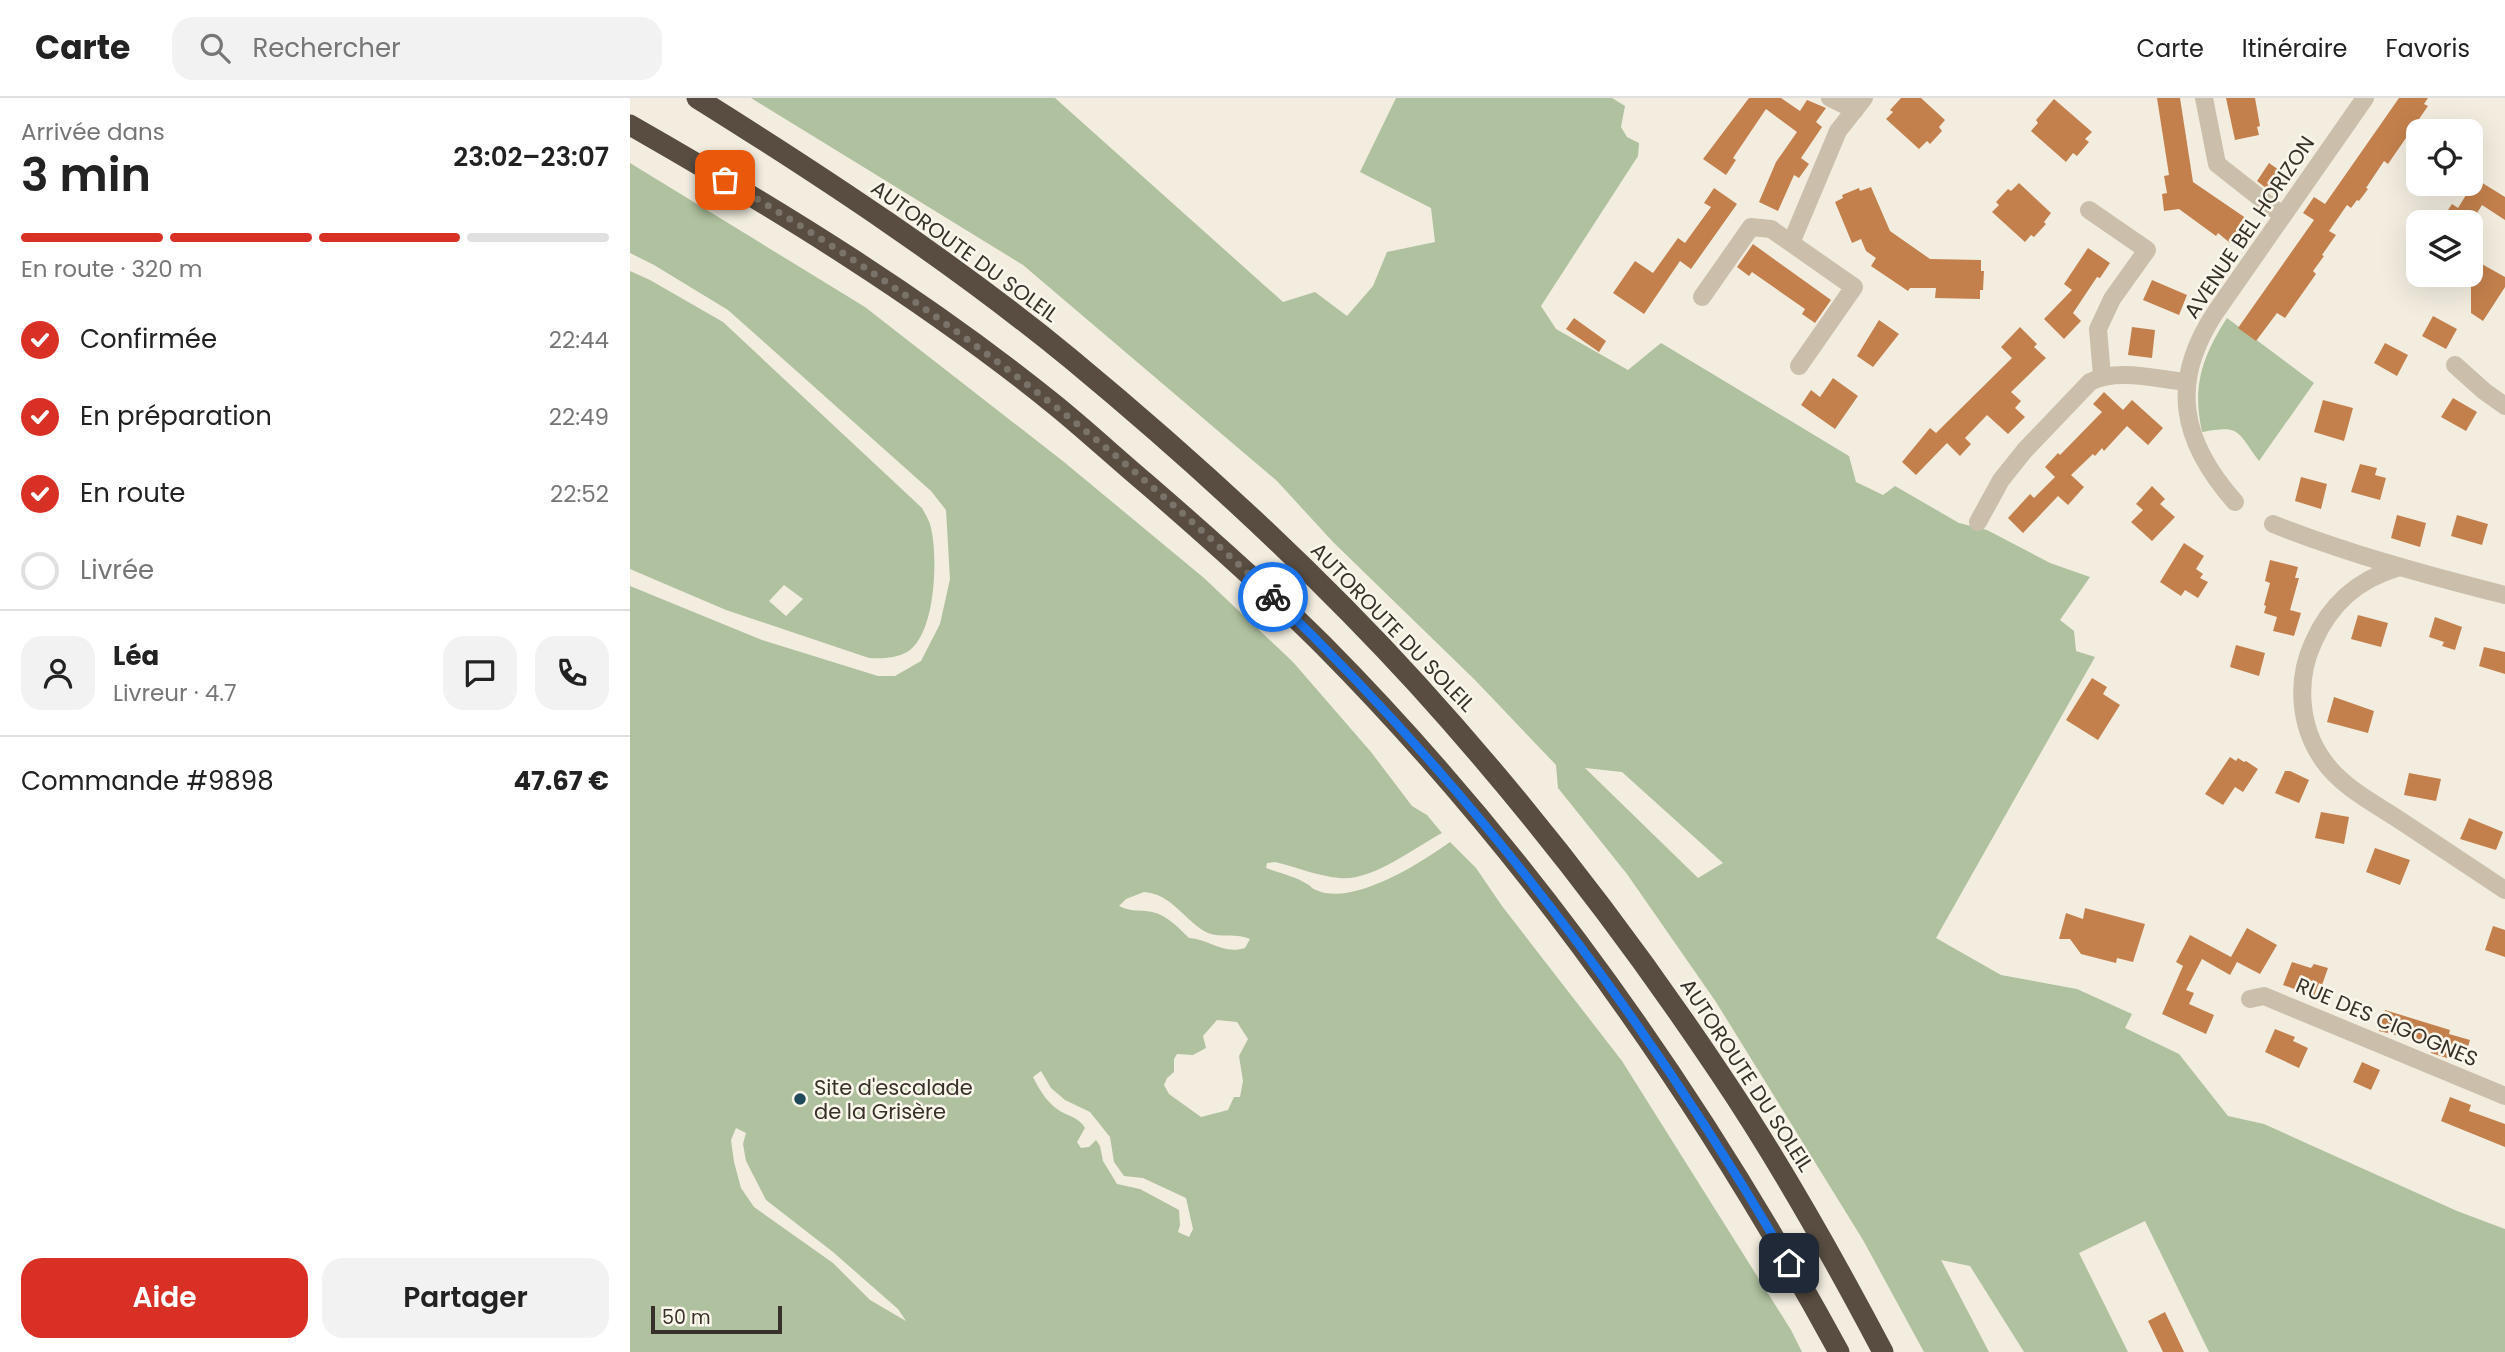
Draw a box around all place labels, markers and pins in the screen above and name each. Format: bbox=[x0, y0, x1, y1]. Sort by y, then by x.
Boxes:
pin bbox=[695, 150, 755, 210]
place label: Site d'escalade de la Grisère bbox=[814, 1073, 973, 1126]
marker: Site d'escalade de la Grisère bbox=[792, 1091, 808, 1107]
pin bbox=[1759, 1233, 1819, 1293]

